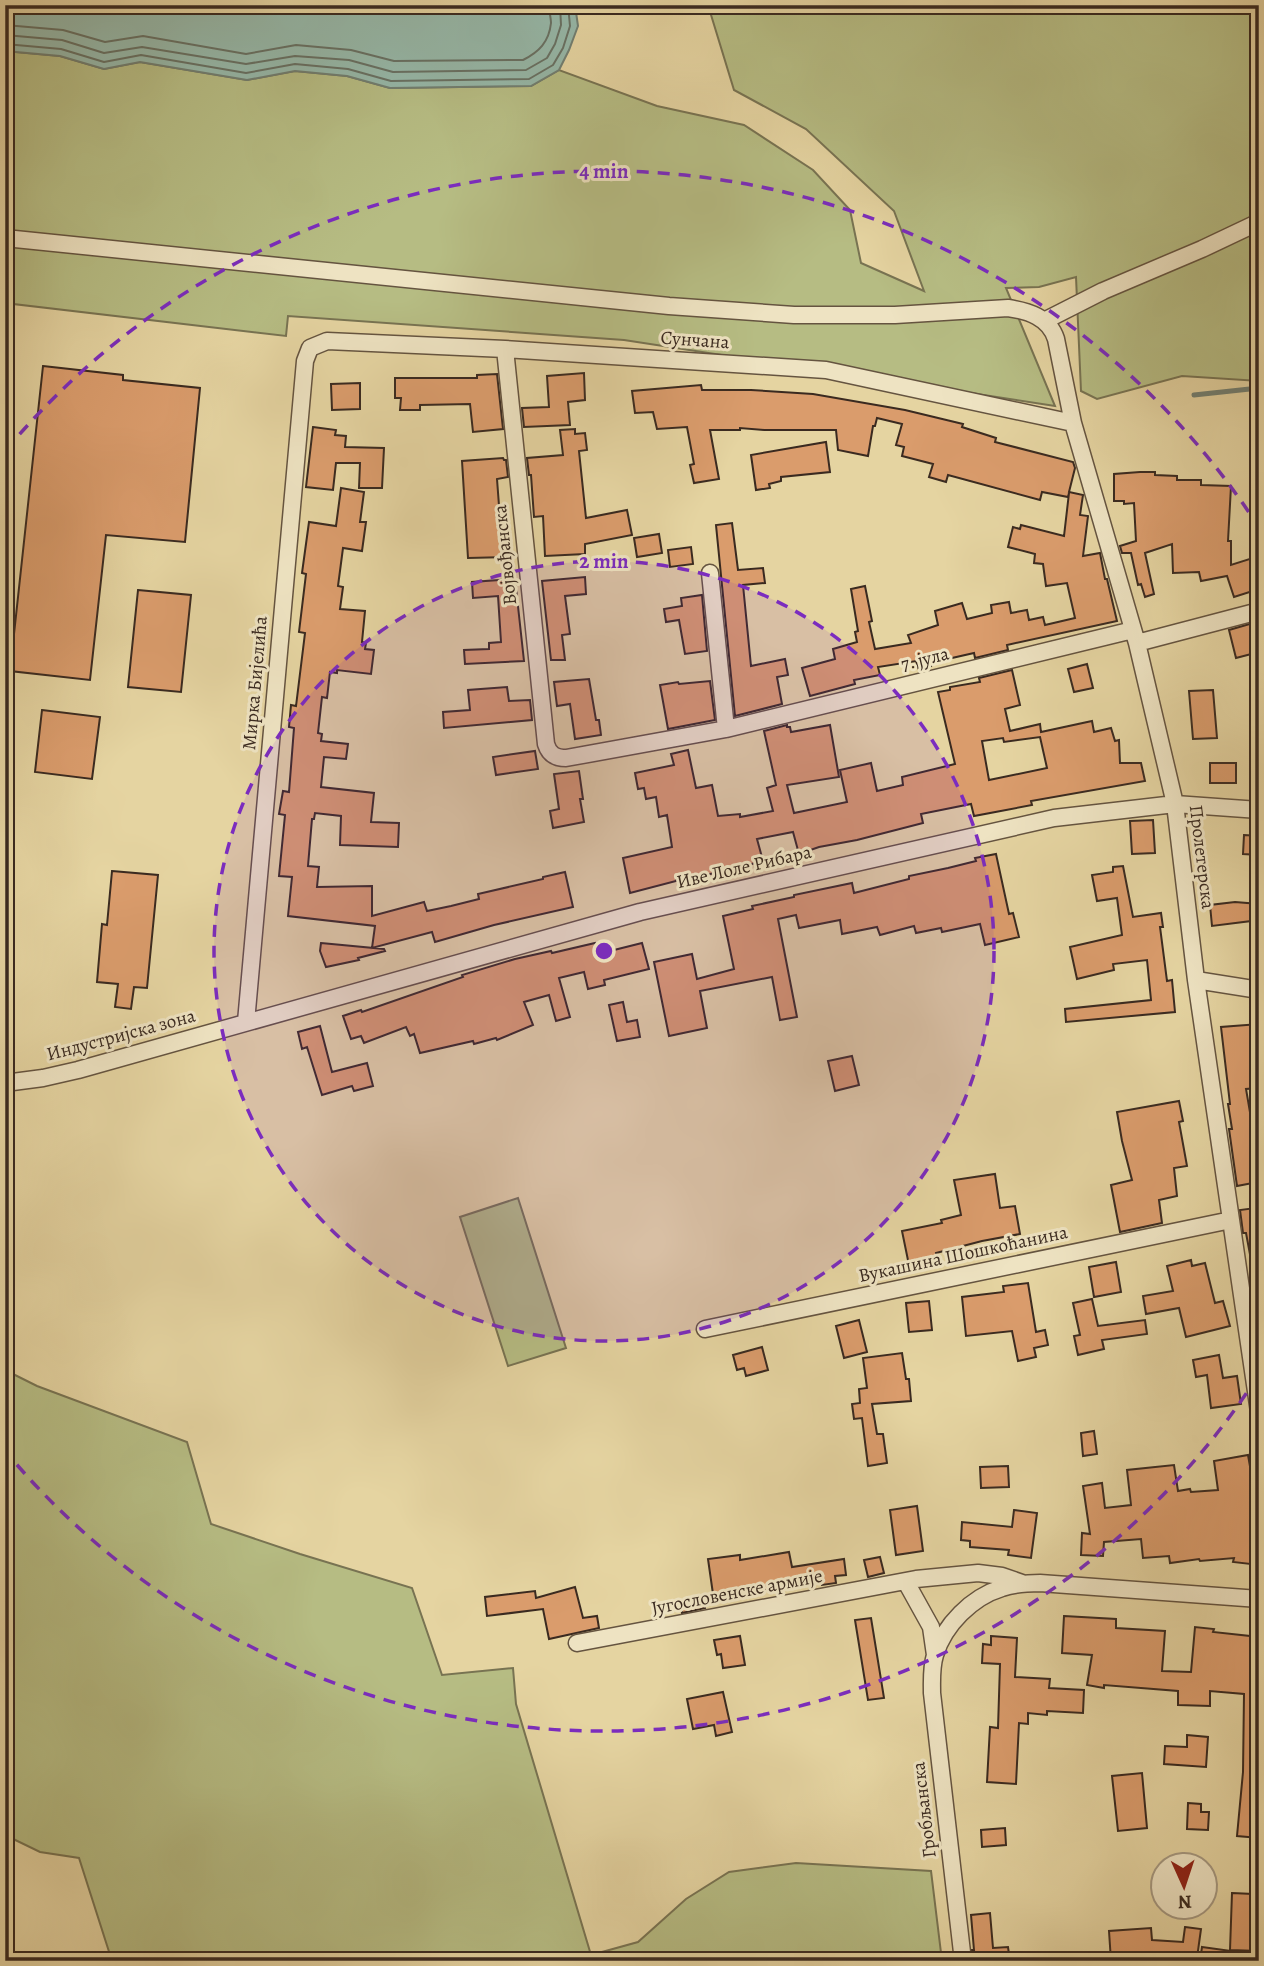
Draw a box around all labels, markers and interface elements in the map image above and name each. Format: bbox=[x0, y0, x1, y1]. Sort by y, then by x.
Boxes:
text: 4 min bbox=[579, 157, 629, 185]
street label: Сунчана bbox=[660, 325, 731, 355]
street label: Војвођанска bbox=[487, 503, 523, 606]
text: 2 min bbox=[579, 547, 629, 575]
street label: Мирка Бијелића bbox=[236, 615, 274, 751]
street label: 7. јула bbox=[898, 640, 952, 678]
street label: Пролетерска bbox=[1183, 803, 1221, 911]
street label: Иве Лоле Рибара bbox=[674, 839, 814, 895]
centre of rings bbox=[592, 939, 616, 963]
street label: Индустријска зона bbox=[44, 1003, 199, 1067]
street label: Вукашина Шошкоћанина bbox=[856, 1219, 1070, 1289]
street label: Југословенске армије bbox=[649, 1563, 825, 1621]
street label: Гробљанска bbox=[905, 1760, 943, 1860]
north arrow bbox=[1148, 1850, 1218, 1920]
text: N bbox=[1177, 1889, 1192, 1915]

